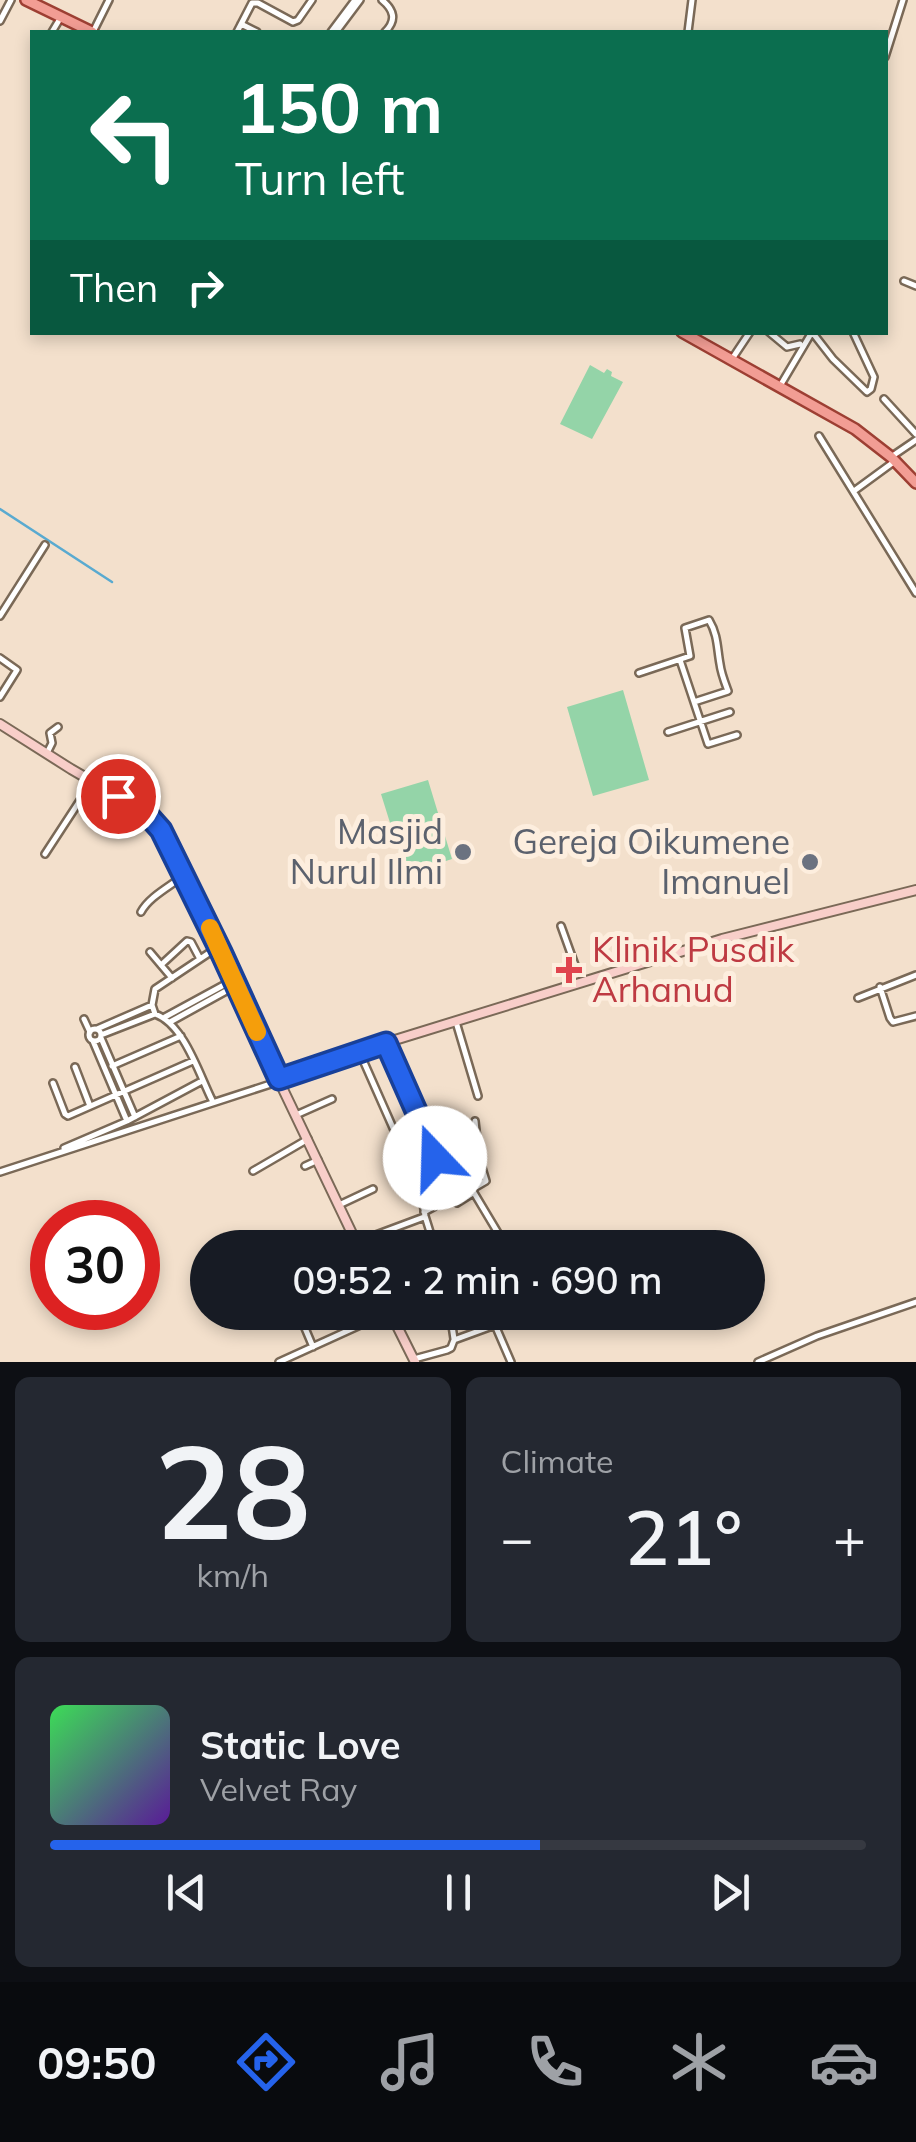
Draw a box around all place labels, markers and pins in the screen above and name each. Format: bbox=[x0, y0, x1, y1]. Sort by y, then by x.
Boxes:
pin bbox=[76, 754, 161, 839]
place label: Masjid Nurul Ilmi bbox=[290, 809, 443, 893]
place label: Gereja Oikumene Imanuel bbox=[512, 819, 790, 903]
marker: Masjid Nurul Ilmi bbox=[452, 841, 474, 863]
marker: Gereja Oikumene Imanuel bbox=[799, 851, 821, 873]
place label: Klinik Pusdik Arhanud bbox=[592, 927, 795, 1011]
marker: Klinik Pusdik Arhanud bbox=[556, 957, 582, 983]

